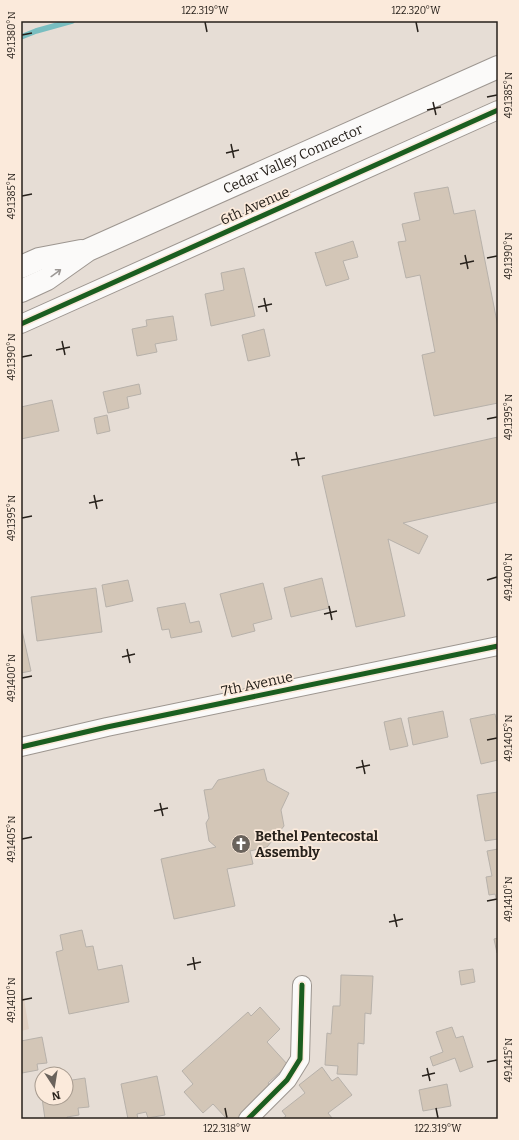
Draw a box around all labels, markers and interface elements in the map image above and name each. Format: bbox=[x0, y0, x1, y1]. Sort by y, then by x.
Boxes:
text: 122.319°W bbox=[181, 5, 229, 17]
text: 122.320°W bbox=[391, 5, 441, 17]
text: 49.1380°N bbox=[6, 11, 18, 59]
text: 49.1385°N bbox=[503, 72, 515, 118]
street label: Cedar Valley Connector bbox=[220, 120, 365, 197]
text: 49.1385°N bbox=[6, 173, 18, 219]
street label: 6th Avenue bbox=[218, 183, 292, 229]
text: 49.1390°N bbox=[503, 232, 515, 280]
one-way arrow bbox=[50, 269, 61, 277]
text: 49.1390°N bbox=[6, 333, 18, 381]
text: 49.1395°N bbox=[503, 394, 515, 440]
text: 49.1395°N bbox=[6, 495, 18, 541]
text: 49.1400°N bbox=[503, 553, 515, 601]
text: 49.1400°N bbox=[6, 654, 18, 702]
street label: 7th Avenue bbox=[220, 668, 294, 700]
text: 49.1405°N bbox=[503, 715, 515, 761]
text: 49.1405°N bbox=[6, 816, 18, 862]
place label: Bethel Pentecostal Assembly bbox=[255, 828, 379, 861]
church icon: Bethel Pentecostal Assembly bbox=[230, 833, 252, 855]
text: 49.1410°N bbox=[503, 876, 515, 922]
text: 49.1410°N bbox=[6, 977, 18, 1023]
text: 49.1415°N bbox=[503, 1038, 515, 1082]
north arrow bbox=[34, 1066, 74, 1106]
text: N bbox=[50, 1088, 61, 1103]
text: 122.318°W bbox=[203, 1123, 252, 1135]
text: 122.319°W bbox=[414, 1123, 462, 1135]

